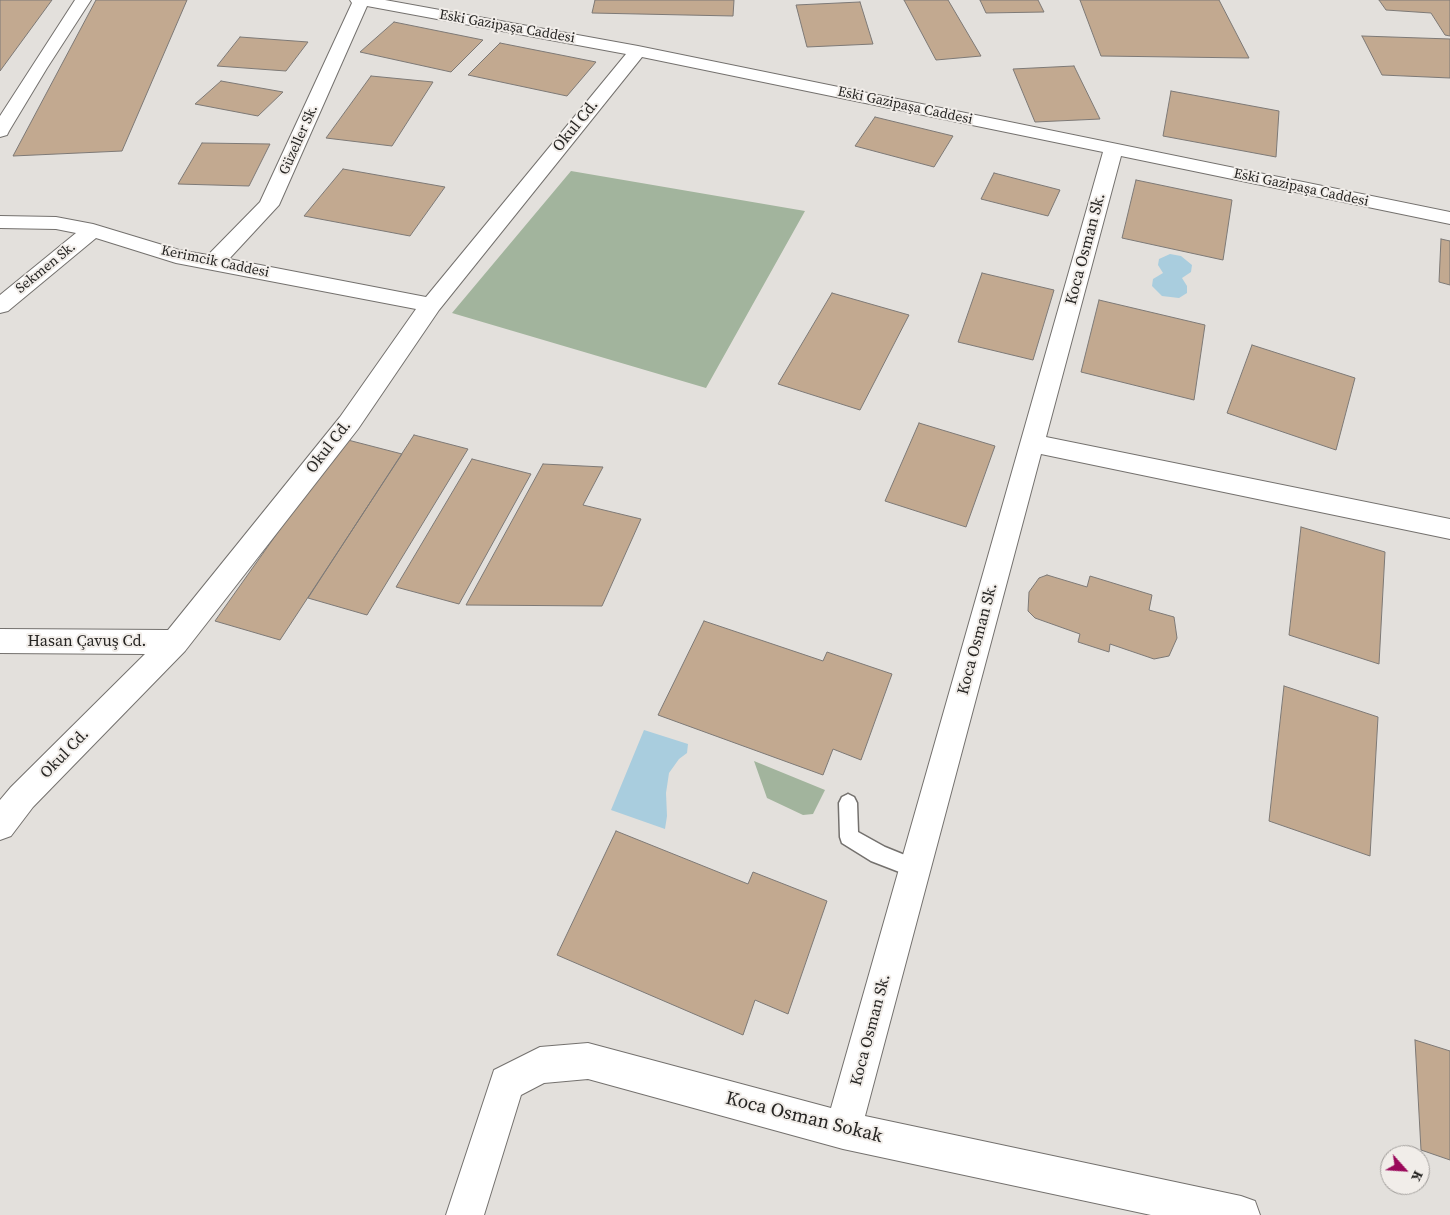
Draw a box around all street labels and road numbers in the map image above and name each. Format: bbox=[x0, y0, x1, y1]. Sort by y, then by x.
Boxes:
street label: Eski Gazipaşa Caddesi bbox=[438, 7, 576, 47]
street label: Eski Gazipaşa Caddesi bbox=[836, 83, 974, 129]
street label: Okul Cd. bbox=[549, 96, 603, 156]
street label: Güzeller Sk. bbox=[276, 102, 322, 178]
street label: Eski Gazipaşa Caddesi bbox=[1232, 165, 1370, 211]
street label: Koca Osman Sk. bbox=[1062, 191, 1110, 307]
street label: Sekmen Sk. bbox=[13, 239, 79, 297]
street label: Kerimcik Caddesi bbox=[159, 242, 271, 282]
street label: Okul Cd. bbox=[302, 417, 356, 477]
street label: Koca Osman Sk. bbox=[954, 581, 1002, 697]
street label: Hasan Çavuş Cd. bbox=[28, 632, 146, 652]
street label: Okul Cd. bbox=[37, 725, 93, 783]
street label: Koca Osman Sk. bbox=[847, 972, 895, 1088]
street label: Koca Osman Sokak bbox=[723, 1087, 885, 1149]

